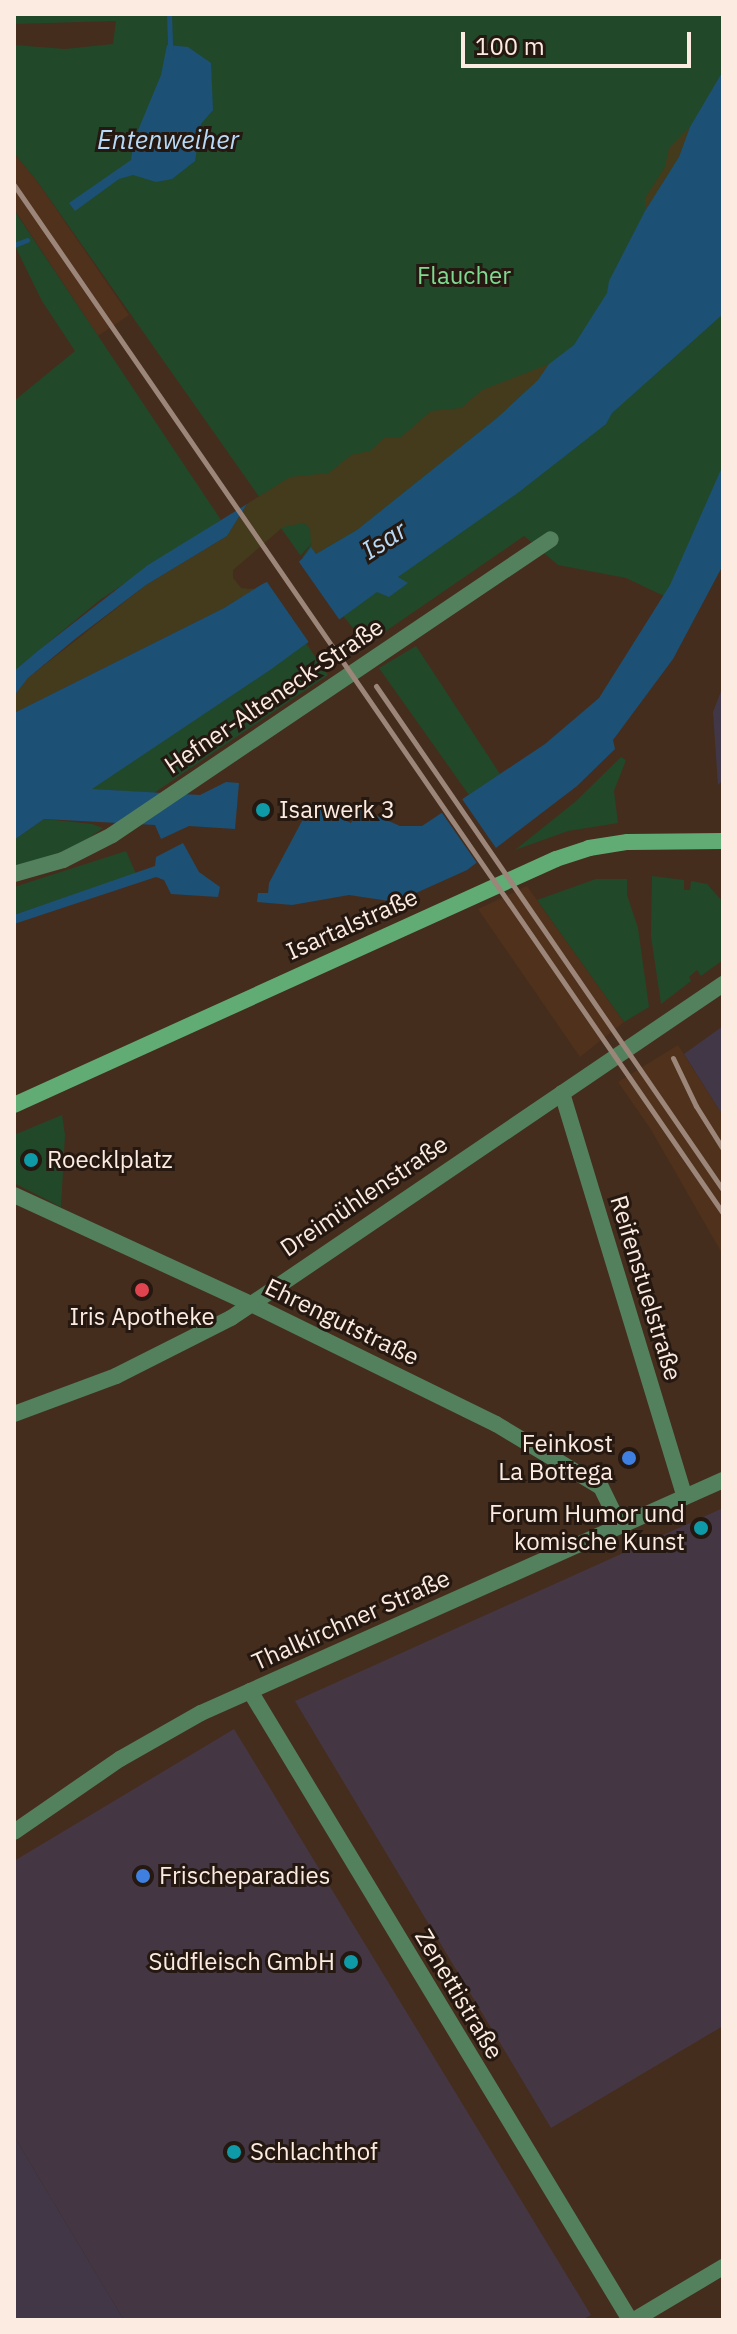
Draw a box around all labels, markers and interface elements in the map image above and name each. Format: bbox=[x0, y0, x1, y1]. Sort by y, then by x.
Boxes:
scale bar bbox=[465, 16, 695, 66]
text: 100 m bbox=[475, 30, 545, 62]
water label: Entenweiher bbox=[97, 124, 239, 156]
park label: Flaucher bbox=[417, 262, 511, 290]
water label: Isar bbox=[356, 514, 412, 566]
street label: Hefner-Alteneck-Straße bbox=[159, 612, 389, 780]
place label: Isarwerk 3 bbox=[279, 796, 395, 824]
marker: Isarwerk 3 bbox=[254, 801, 272, 819]
street label: Isartalstraße bbox=[282, 882, 422, 966]
street label: Dreimühlenstraße bbox=[275, 1129, 453, 1263]
place label: Roecklplatz bbox=[47, 1146, 173, 1174]
marker: Roecklplatz bbox=[22, 1151, 40, 1169]
street label: Reifenstuelstraße bbox=[604, 1192, 688, 1384]
street label: Ehrengutstraße bbox=[260, 1272, 424, 1372]
marker: Iris Apotheke bbox=[133, 1281, 151, 1299]
place label: Iris Apotheke bbox=[69, 1303, 215, 1331]
place label: Feinkost La Bottega bbox=[498, 1430, 613, 1486]
marker: Feinkost La Bottega bbox=[620, 1449, 638, 1467]
place label: Forum Humor und komische Kunst bbox=[489, 1500, 685, 1556]
marker: Forum Humor und komische Kunst bbox=[692, 1519, 710, 1537]
street label: Thalkirchner Straße bbox=[248, 1563, 454, 1677]
place label: Frischeparadies bbox=[159, 1862, 330, 1890]
marker: Frischeparadies bbox=[134, 1867, 152, 1885]
street label: Zenettistraße bbox=[409, 1924, 509, 2064]
place label: Südfleisch GmbH bbox=[148, 1948, 335, 1976]
marker: Südfleisch GmbH bbox=[342, 1953, 360, 1971]
place label: Schlachthof bbox=[250, 2138, 378, 2166]
marker: Schlachthof bbox=[225, 2143, 243, 2161]

